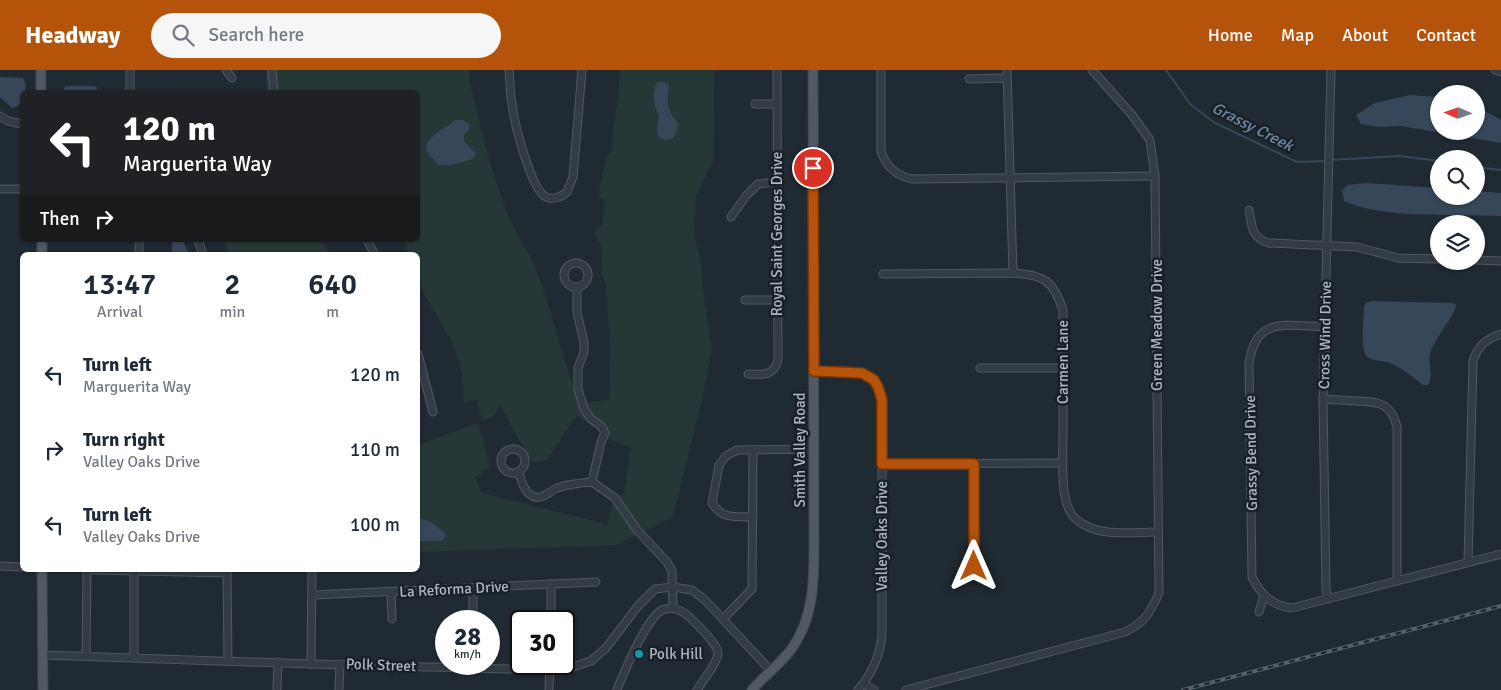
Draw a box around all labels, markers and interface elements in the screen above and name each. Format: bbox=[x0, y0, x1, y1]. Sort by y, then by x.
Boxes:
search box bbox=[151, 13, 501, 58]
text: Headway bbox=[25, 20, 121, 50]
icon: search bbox=[169, 21, 197, 49]
text: Search here bbox=[209, 23, 304, 47]
text: Home bbox=[1208, 24, 1253, 46]
text: Map bbox=[1281, 24, 1314, 46]
text: About bbox=[1342, 24, 1388, 46]
text: Contact bbox=[1416, 24, 1476, 46]
north arrow bbox=[1430, 85, 1485, 140]
map controls bbox=[1430, 85, 1485, 270]
water label: Grassy Creek bbox=[1209, 98, 1298, 157]
text: 120 m bbox=[123, 107, 216, 150]
icon: left bbox=[40, 110, 105, 175]
pin bbox=[792, 147, 834, 189]
text: Marguerita Way bbox=[123, 150, 272, 177]
button: search bbox=[1430, 150, 1485, 205]
street label: Royal Saint Georges Drive bbox=[768, 152, 786, 316]
icon: arrive bbox=[799, 154, 827, 182]
icon: right bbox=[90, 205, 118, 233]
text: Then bbox=[40, 207, 80, 231]
button: layers bbox=[1430, 215, 1485, 270]
street label: Green Meadow Drive bbox=[1148, 259, 1166, 391]
text: 13:47 bbox=[83, 266, 156, 303]
text: 2 bbox=[224, 266, 240, 303]
text: 640 bbox=[308, 266, 357, 303]
street label: Cross Wind Drive bbox=[1315, 281, 1335, 389]
text: Arrival bbox=[97, 302, 143, 322]
text: min bbox=[219, 302, 245, 322]
text: m bbox=[326, 302, 339, 322]
street label: Carmen Lane bbox=[1054, 320, 1072, 404]
text: Turn left bbox=[83, 353, 152, 377]
icon: left bbox=[40, 361, 68, 389]
text: 120 m bbox=[350, 363, 400, 387]
text: Marguerita Way bbox=[83, 377, 191, 397]
street label: Smith Valley Road bbox=[791, 393, 809, 507]
street label: Grassy Bend Drive bbox=[1241, 395, 1261, 511]
text: Turn right bbox=[83, 428, 165, 452]
icon: right bbox=[40, 436, 68, 464]
text: 110 m bbox=[350, 438, 400, 462]
text: Valley Oaks Drive bbox=[83, 452, 200, 472]
street label: Valley Oaks Drive bbox=[873, 481, 891, 591]
text: Turn left bbox=[83, 503, 152, 527]
icon: left bbox=[40, 511, 68, 539]
text: 100 m bbox=[350, 513, 400, 537]
text: Valley Oaks Drive bbox=[83, 527, 200, 547]
position arrow bbox=[947, 539, 999, 591]
street label: La Reforma Drive bbox=[399, 577, 509, 601]
speed limit sign: 30 bbox=[510, 610, 575, 675]
text: 28 bbox=[454, 621, 481, 652]
place label: Polk Hill bbox=[649, 645, 703, 663]
text: km/h bbox=[454, 647, 481, 662]
marker: Polk Hill bbox=[633, 648, 645, 660]
street label: Polk Street bbox=[346, 655, 416, 675]

